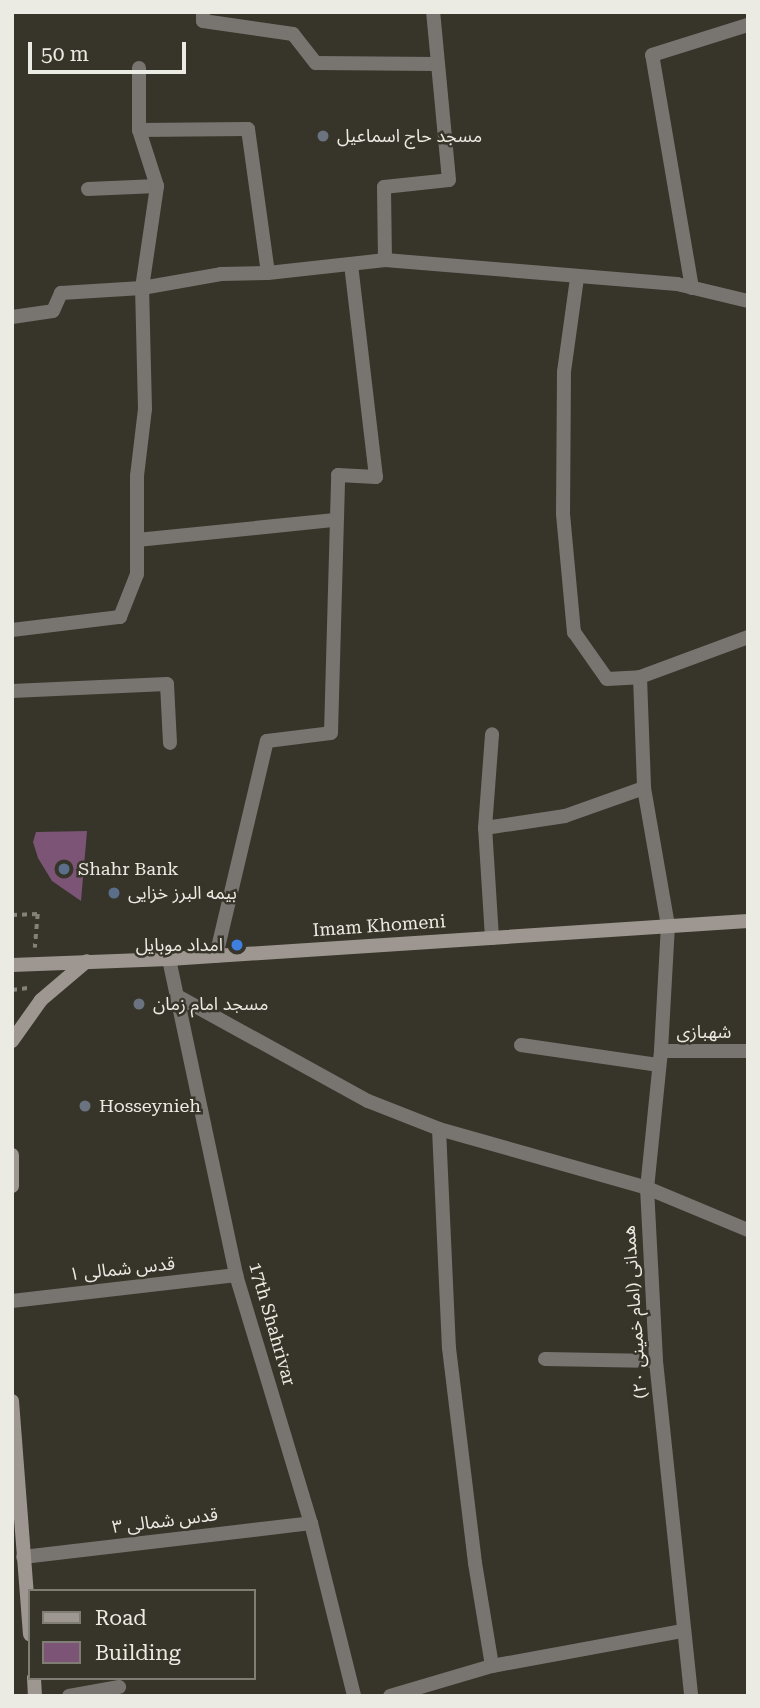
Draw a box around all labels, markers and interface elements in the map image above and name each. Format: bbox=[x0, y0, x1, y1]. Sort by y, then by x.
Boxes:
scale bar bbox=[32, 28, 189, 72]
text: 50 m bbox=[41, 42, 89, 66]
place label: مسجد حاج اسماعیل bbox=[337, 125, 482, 147]
marker: مسجد حاج اسماعیل bbox=[315, 128, 331, 144]
place label: Shahr Bank bbox=[78, 858, 179, 880]
marker: Shahr Bank bbox=[56, 861, 72, 877]
place label: بیمه البرز خزایی bbox=[128, 882, 237, 904]
marker: بیمه البرز خزایی bbox=[106, 885, 122, 901]
street label: Imam Khomeni bbox=[312, 911, 446, 941]
place label: امداد موبایل bbox=[136, 934, 223, 956]
marker: امداد موبایل bbox=[229, 937, 245, 953]
place label: مسجد امام زمان bbox=[153, 993, 268, 1015]
marker: مسجد امام زمان bbox=[131, 996, 147, 1012]
street label: شهبازی bbox=[677, 1021, 731, 1043]
place label: Hosseynieh bbox=[99, 1095, 201, 1117]
marker: Hosseynieh bbox=[77, 1098, 93, 1114]
street label: همدانی (امام خمینی ۲۰) bbox=[618, 1225, 652, 1399]
street label: قدس شمالی ۱ bbox=[68, 1253, 176, 1285]
street label: 17th Shahrivar bbox=[244, 1260, 300, 1388]
street label: ۳ قدس شمالی bbox=[111, 1504, 219, 1538]
legend bbox=[28, 1589, 256, 1680]
text: Road bbox=[95, 1606, 147, 1630]
text: Building bbox=[95, 1641, 181, 1665]

